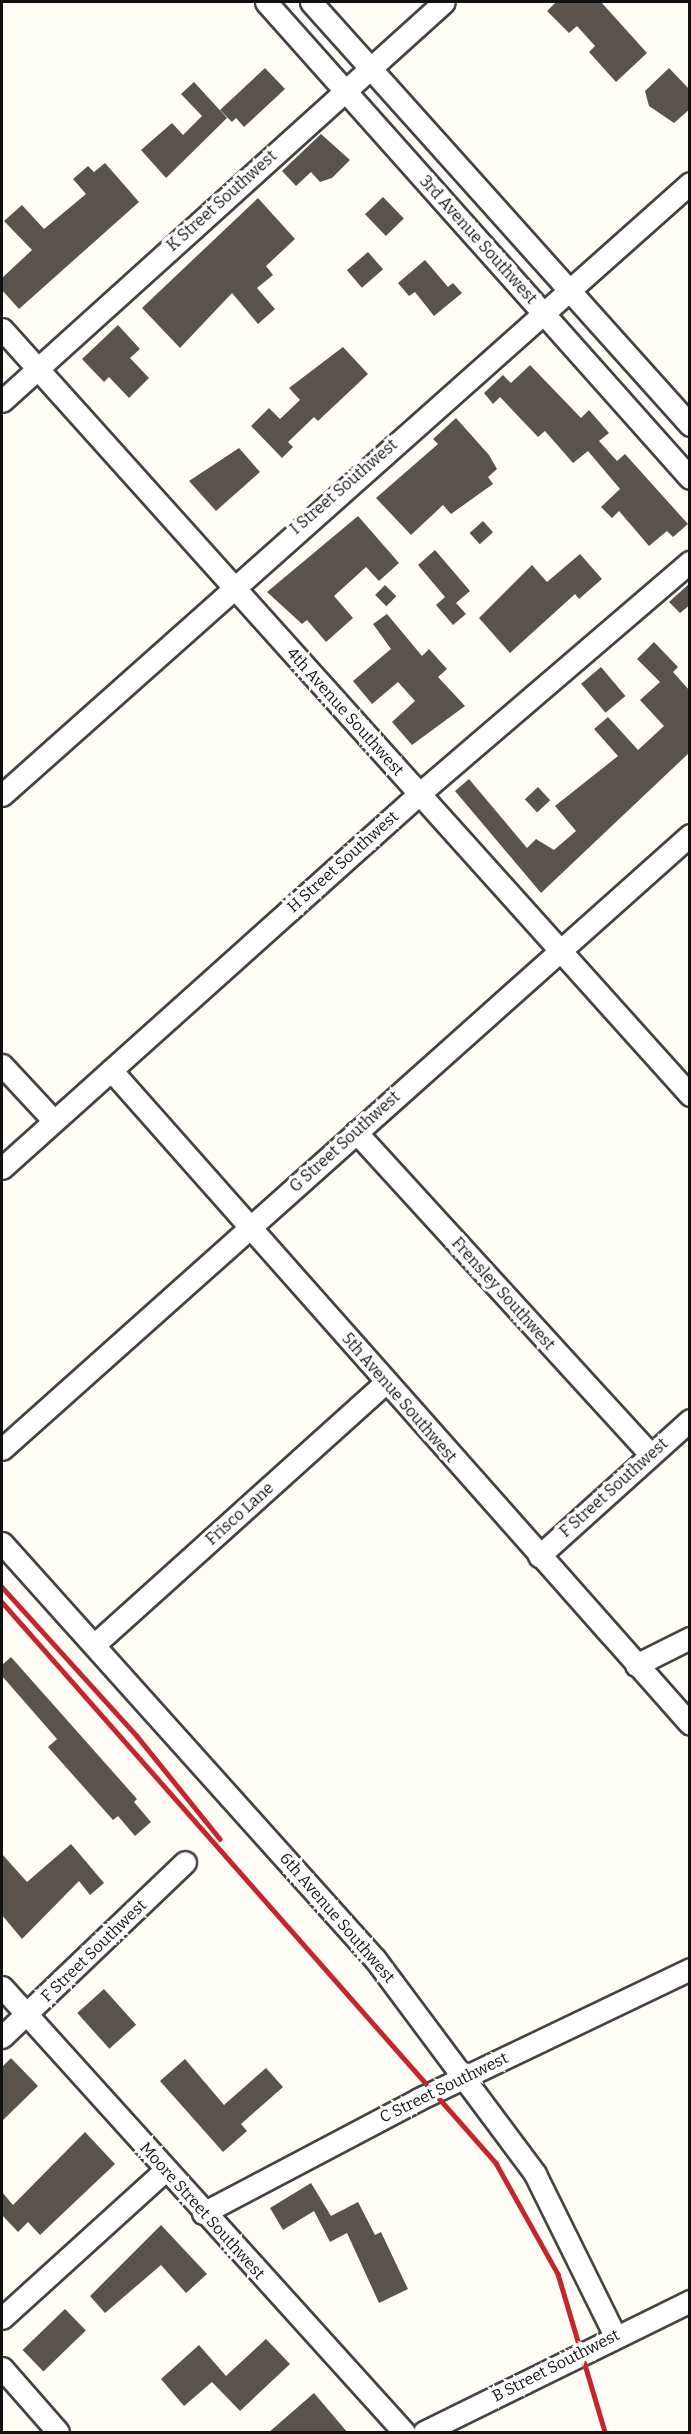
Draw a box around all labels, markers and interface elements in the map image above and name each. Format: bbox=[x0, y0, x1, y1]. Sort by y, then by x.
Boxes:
street label: K Street Southwest bbox=[163, 147, 281, 255]
street label: 3rd Avenue Southwest bbox=[415, 172, 541, 308]
street label: I Street Southwest bbox=[287, 435, 401, 539]
street label: 4th Avenue Southwest bbox=[282, 644, 408, 780]
street label: H Street Southwest bbox=[284, 807, 402, 917]
street label: G Street Southwest bbox=[286, 1087, 404, 1197]
street label: Frensley Southwest bbox=[447, 1234, 559, 1354]
street label: 5th Avenue Southwest bbox=[338, 1329, 460, 1467]
street label: F Street Southwest bbox=[556, 1434, 672, 1542]
street label: Frisco Lane bbox=[202, 1479, 278, 1549]
street label: 6th Avenue Southwest bbox=[275, 1849, 399, 1987]
street label: F Street Southwest bbox=[37, 1896, 151, 2006]
street label: C Street Southwest bbox=[377, 2049, 511, 2127]
street label: Moore Street Southwest bbox=[135, 2139, 269, 2283]
street label: B Street Southwest bbox=[489, 2326, 623, 2406]

